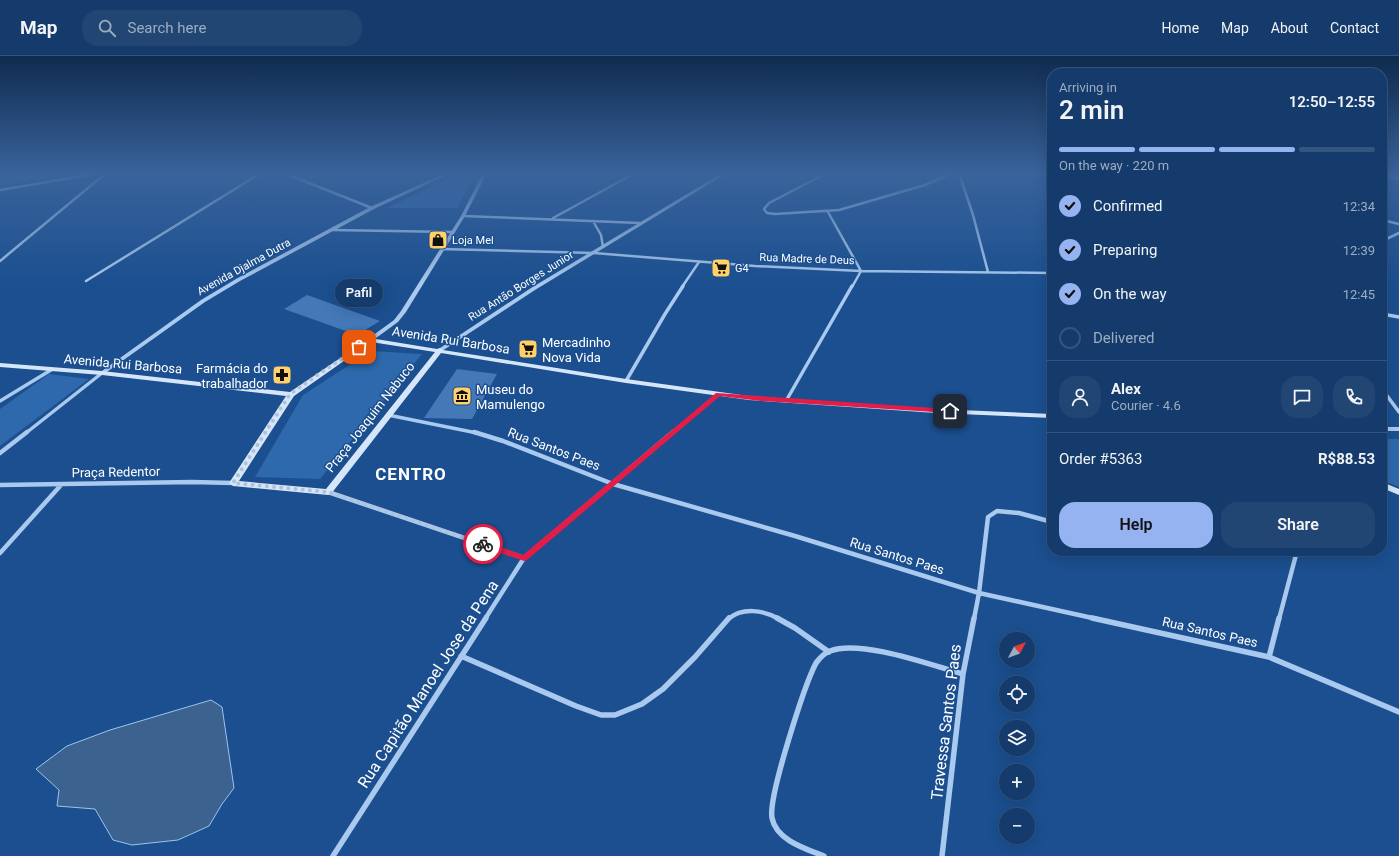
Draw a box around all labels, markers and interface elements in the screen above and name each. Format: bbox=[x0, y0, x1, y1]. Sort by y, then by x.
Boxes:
search box bbox=[82, 10, 362, 46]
text: Map bbox=[20, 16, 58, 39]
icon: search bbox=[96, 17, 118, 39]
text: Search here bbox=[128, 19, 206, 37]
text: Home bbox=[1161, 20, 1199, 36]
text: Map bbox=[1221, 20, 1249, 36]
text: About bbox=[1271, 20, 1308, 36]
text: Contact bbox=[1330, 20, 1379, 36]
text: Arriving in bbox=[1059, 80, 1117, 95]
text: 12:50–12:55 bbox=[1289, 93, 1375, 111]
text: 2 min bbox=[1059, 95, 1124, 125]
text: On the way · 220 m bbox=[1059, 158, 1169, 173]
icon: check bbox=[1059, 195, 1081, 217]
text: Confirmed bbox=[1093, 197, 1163, 215]
text: 12:34 bbox=[1343, 199, 1375, 214]
shop icon: Loja Mel bbox=[427, 229, 449, 251]
place label: Loja Mel bbox=[452, 234, 494, 247]
street label: Avenida Djalma Dutra bbox=[195, 236, 293, 298]
icon: check bbox=[1059, 239, 1081, 261]
text: Preparing bbox=[1093, 241, 1157, 259]
text: 12:39 bbox=[1343, 243, 1375, 258]
street label: Rua Antão Borges Junior bbox=[466, 248, 576, 324]
street label: Rua Madre de Deus bbox=[759, 251, 855, 267]
supermarket icon: G4 bbox=[710, 257, 732, 279]
place label: G4 bbox=[735, 262, 749, 275]
callout: Pafil bbox=[335, 279, 383, 307]
icon: check bbox=[1059, 283, 1081, 305]
text: Pafil bbox=[346, 285, 372, 300]
text: On the way bbox=[1093, 285, 1167, 303]
text: 12:45 bbox=[1343, 287, 1375, 302]
street label: Avenida Rui Barbosa bbox=[391, 323, 511, 357]
text: Delivered bbox=[1093, 329, 1155, 347]
pin bbox=[342, 330, 376, 364]
place label: Mercadinho Nova Vida bbox=[542, 335, 611, 365]
icon: bag bbox=[348, 336, 370, 358]
supermarket icon: Mercadinho Nova Vida bbox=[517, 338, 539, 360]
street label: Avenida Rui Barbosa bbox=[63, 351, 183, 377]
street label: Praça Joaquim Nabuco bbox=[322, 359, 418, 475]
place label: Farmácia do trabalhador bbox=[196, 361, 269, 391]
pharmacy icon: Farmácia do trabalhador bbox=[271, 364, 293, 386]
button: person bbox=[1059, 376, 1101, 418]
button: chat bbox=[1281, 376, 1323, 418]
button: phone bbox=[1333, 376, 1375, 418]
text: Alex bbox=[1111, 380, 1141, 398]
place label: Museu do Mamulengo bbox=[476, 382, 545, 412]
museum icon: Museu do Mamulengo bbox=[451, 385, 473, 407]
pin bbox=[933, 394, 967, 428]
text: Courier · 4.6 bbox=[1111, 398, 1181, 413]
icon: home bbox=[939, 400, 961, 422]
street label: Rua Santos Paes bbox=[506, 424, 603, 474]
text: Order #5363 bbox=[1059, 450, 1142, 468]
text: R$88.53 bbox=[1318, 450, 1375, 468]
street label: Praça Redentor bbox=[71, 464, 161, 480]
district label: CENTRO bbox=[375, 464, 447, 484]
button: Help bbox=[1059, 502, 1213, 548]
button: Share bbox=[1221, 502, 1375, 548]
courier bbox=[463, 524, 503, 564]
icon: bike bbox=[472, 533, 494, 555]
street label: Rua Santos Paes bbox=[848, 535, 946, 578]
street label: Rua Capitão Manoel Jose da Pena bbox=[354, 577, 502, 791]
street label: Rua Santos Paes bbox=[1161, 614, 1260, 650]
north arrow bbox=[999, 632, 1035, 668]
map controls bbox=[999, 632, 1035, 844]
street label: Travessa Santos Paes bbox=[927, 643, 965, 801]
button: locate bbox=[999, 676, 1035, 712]
button: layers bbox=[999, 720, 1035, 756]
button: + bbox=[999, 764, 1035, 800]
button: − bbox=[999, 808, 1035, 844]

